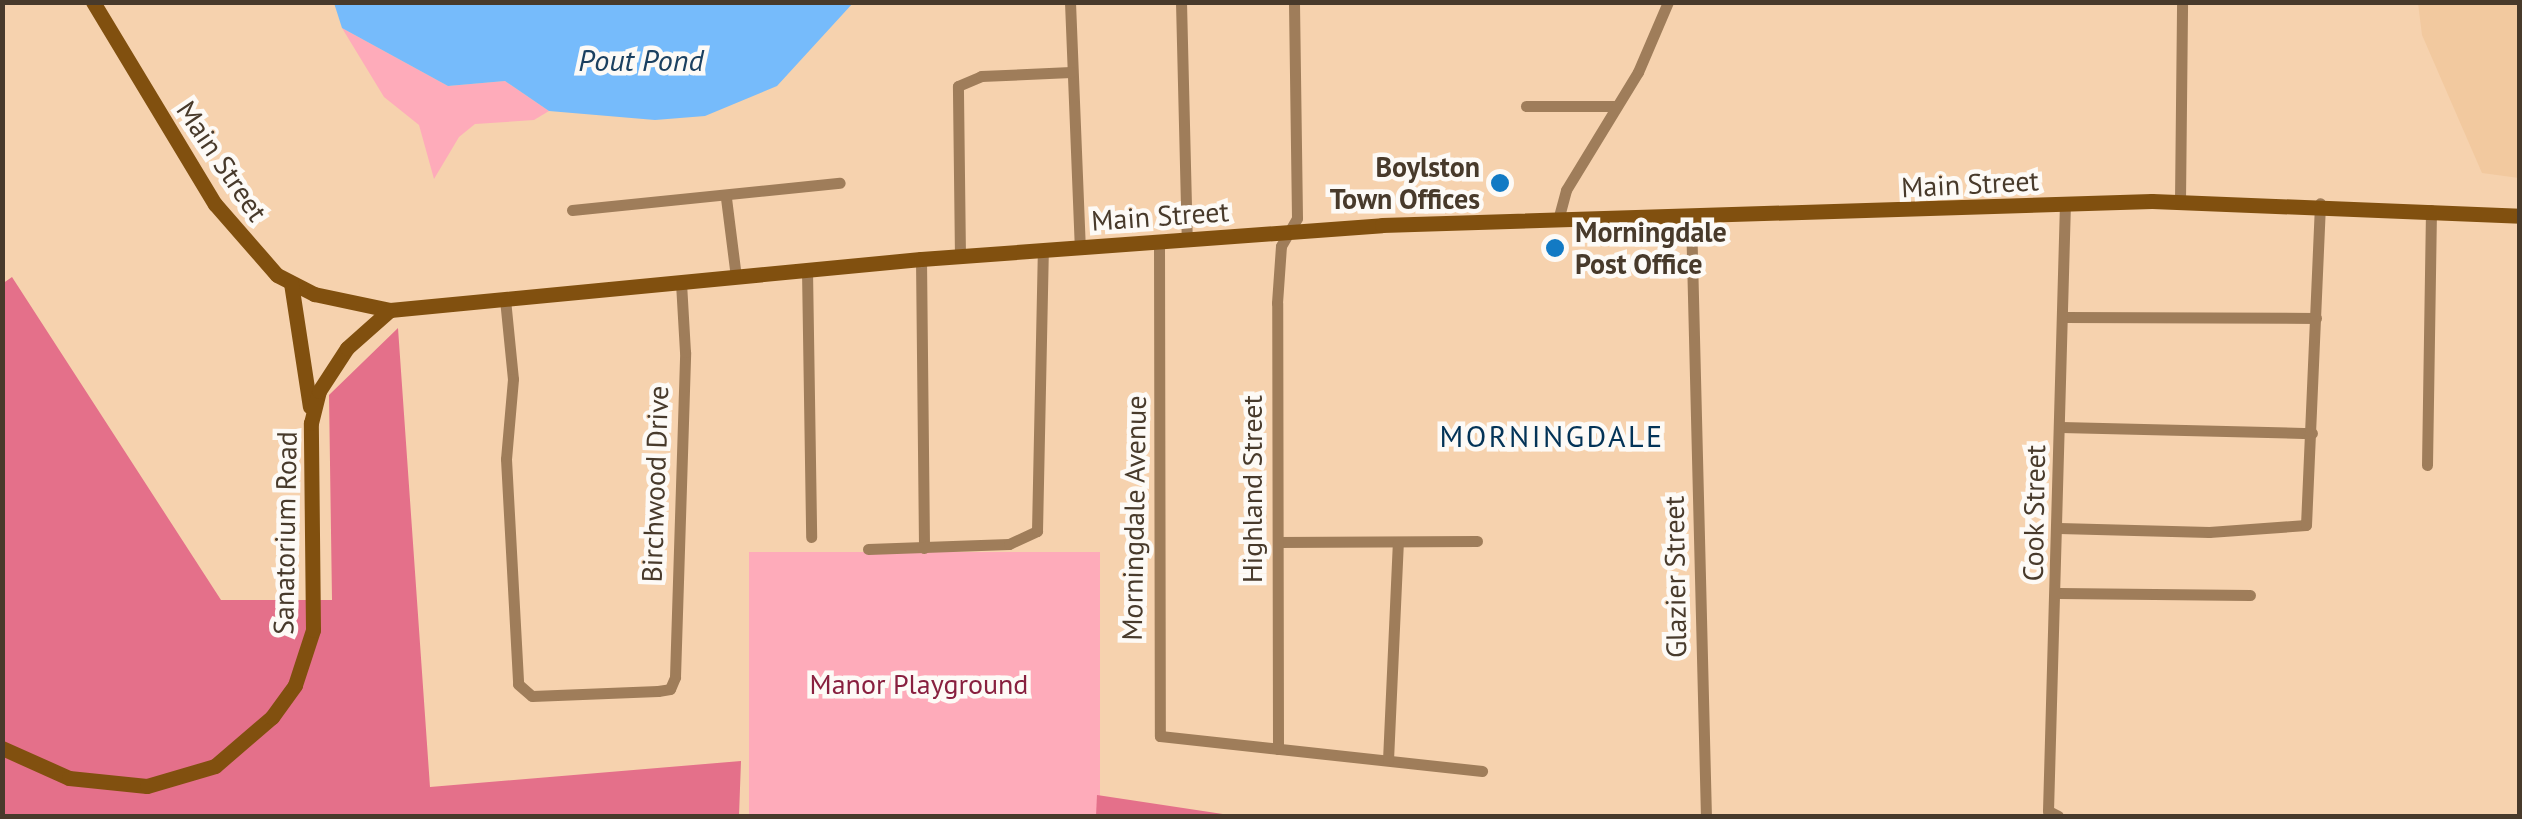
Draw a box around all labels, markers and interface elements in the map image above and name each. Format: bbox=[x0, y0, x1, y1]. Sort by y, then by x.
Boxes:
water label: Pout Pond bbox=[578, 42, 704, 78]
street label: Main Street bbox=[170, 94, 274, 228]
place label: Boylston Town Offices bbox=[1329, 150, 1480, 216]
street label: Main Street bbox=[1900, 164, 2040, 204]
marker: Boylston Town Offices bbox=[1489, 172, 1511, 194]
street label: Main Street bbox=[1090, 194, 1230, 238]
place label: Morningdale Post Office bbox=[1575, 215, 1727, 281]
marker: Morningdale Post Office bbox=[1544, 237, 1566, 259]
street label: Birchwood Drive bbox=[635, 385, 675, 583]
street label: Morningdale Avenue bbox=[1115, 395, 1153, 641]
street label: Highland Street bbox=[1235, 395, 1269, 583]
district label: MORNINGDALE bbox=[1439, 418, 1665, 454]
street label: Sanatorium Road bbox=[266, 431, 304, 635]
street label: Cook Street bbox=[2016, 444, 2052, 582]
street label: Glazier Street bbox=[1657, 496, 1693, 658]
park label: Manor Playground bbox=[810, 667, 1028, 701]

